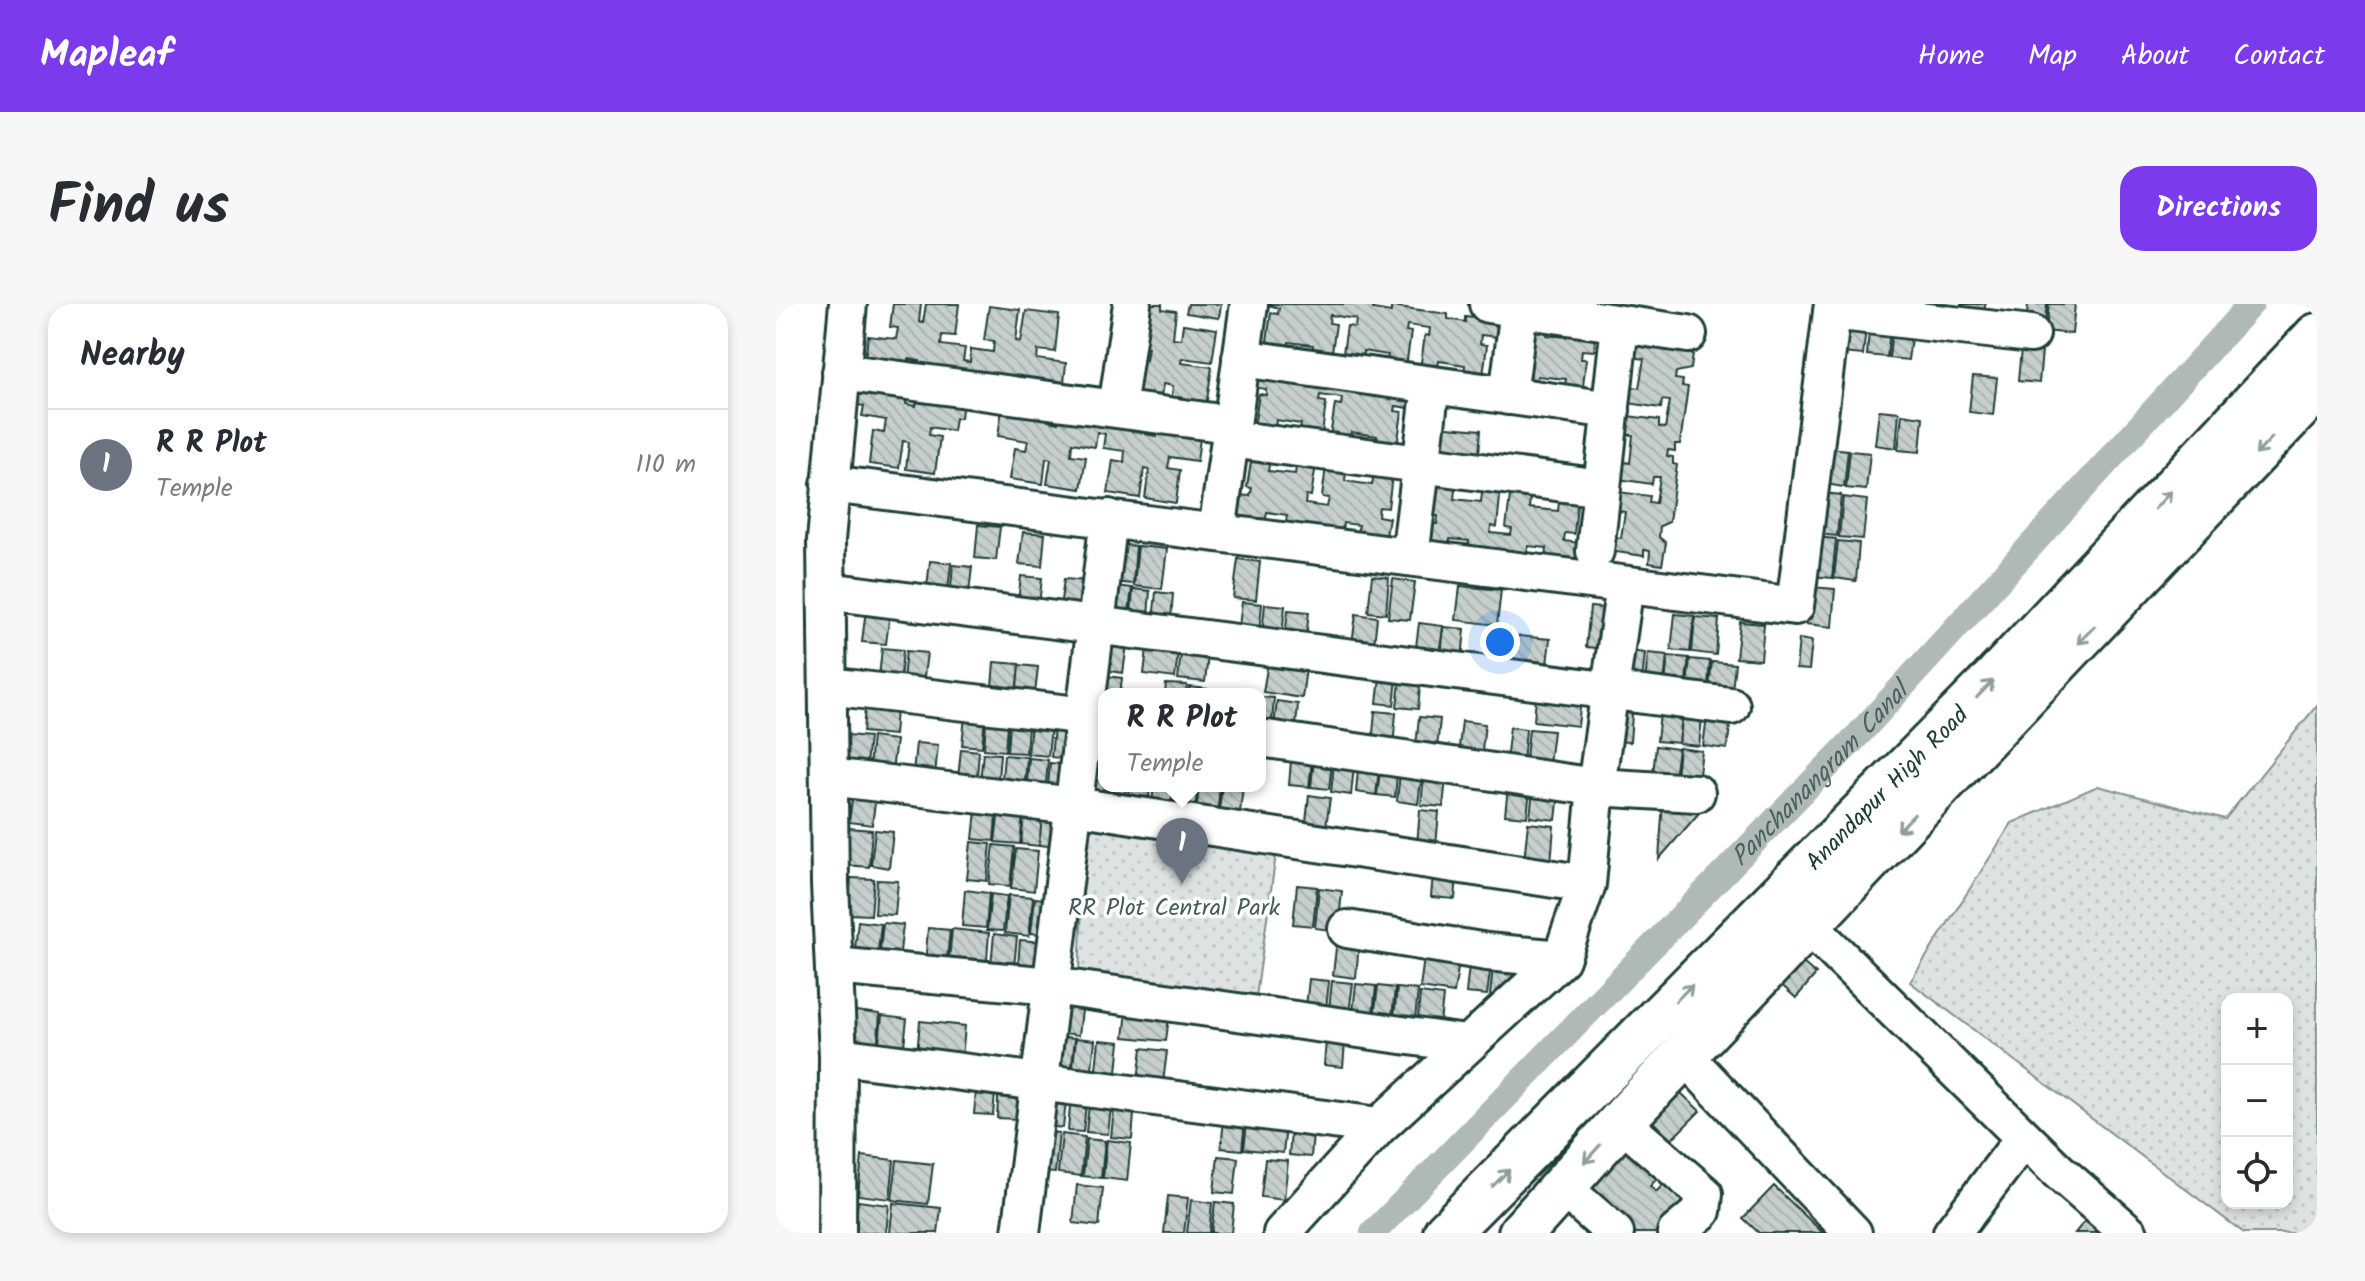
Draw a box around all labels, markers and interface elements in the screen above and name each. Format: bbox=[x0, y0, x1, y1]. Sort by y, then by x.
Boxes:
text: Mapleaf bbox=[40, 26, 173, 86]
text: Home bbox=[1918, 34, 1984, 79]
text: Map bbox=[2028, 34, 2077, 79]
text: About bbox=[2121, 34, 2189, 79]
text: Contact bbox=[2233, 34, 2325, 79]
text: Find us bbox=[48, 163, 229, 253]
button: Directions bbox=[2120, 166, 2317, 251]
text: Nearby bbox=[80, 329, 185, 383]
text: R R Plot bbox=[156, 420, 267, 468]
one-way arrow bbox=[2255, 435, 2273, 455]
text: 1 bbox=[102, 444, 110, 486]
text: 110 m bbox=[636, 444, 696, 486]
text: Temple bbox=[156, 468, 233, 510]
one-way arrow bbox=[2153, 490, 2172, 510]
your location bbox=[1480, 622, 1520, 662]
one-way arrow bbox=[2076, 625, 2095, 645]
water label: Panchanangram Canal bbox=[1721, 670, 1923, 877]
one-way arrow bbox=[1975, 680, 1994, 699]
popup bbox=[1098, 688, 1266, 792]
text: R R Plot bbox=[1127, 695, 1237, 743]
street label: Anandapur High Road bbox=[1797, 697, 1979, 881]
text: Temple bbox=[1127, 743, 1203, 785]
one-way arrow bbox=[1897, 813, 1916, 833]
pin: 1 bbox=[1156, 818, 1208, 884]
park label: RR Plot Central Park bbox=[1068, 889, 1281, 928]
one-way arrow bbox=[1674, 984, 1693, 1003]
map controls bbox=[2221, 993, 2293, 1209]
button: + bbox=[2221, 993, 2293, 1065]
button: − bbox=[2221, 1065, 2293, 1137]
button: locate bbox=[2221, 1137, 2293, 1209]
one-way arrow bbox=[1584, 1143, 1602, 1163]
one-way arrow bbox=[1491, 1168, 1510, 1188]

